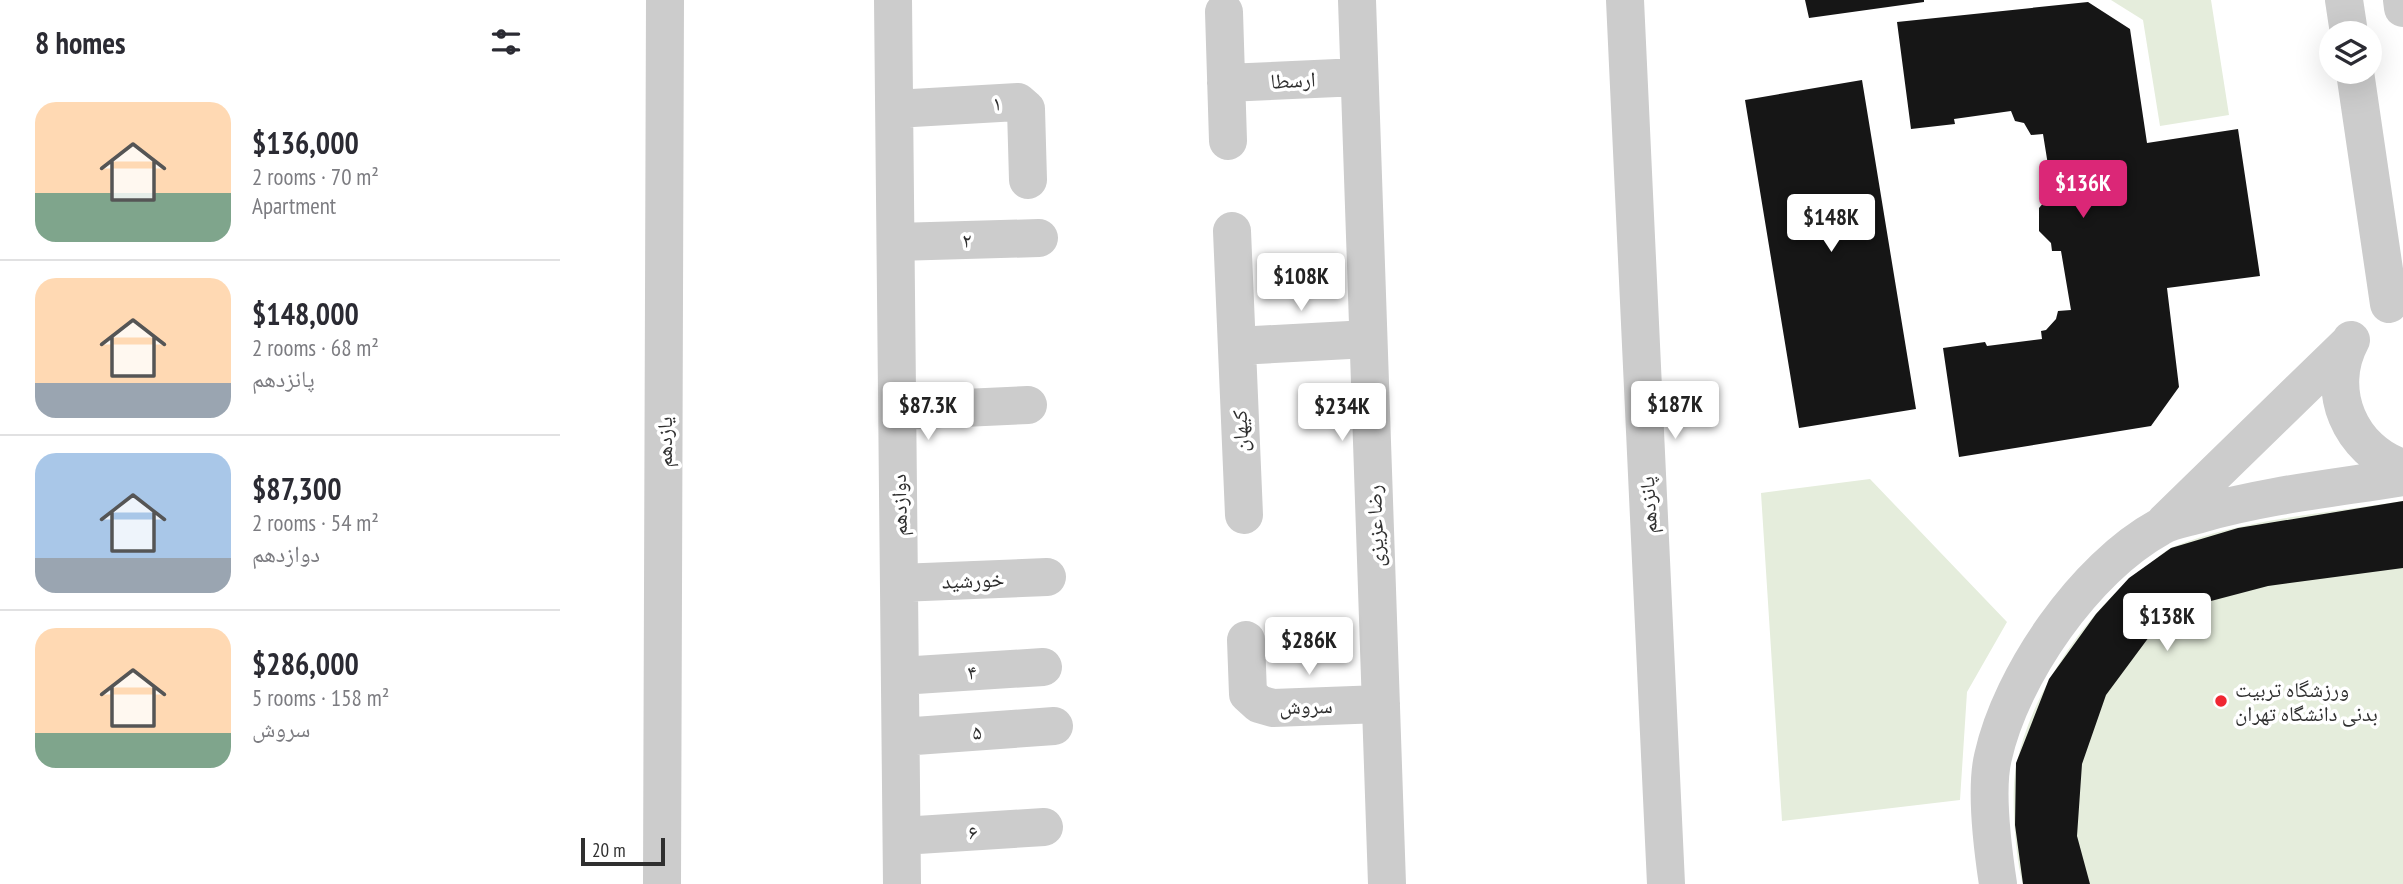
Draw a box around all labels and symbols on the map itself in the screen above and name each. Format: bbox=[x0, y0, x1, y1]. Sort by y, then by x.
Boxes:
street label: ارسطا bbox=[1270, 65, 1316, 95]
street label: ۱ bbox=[992, 89, 1002, 117]
pin: $136K bbox=[2034, 160, 2132, 220]
pin: $148K bbox=[1782, 194, 1880, 254]
street label: ۲ bbox=[962, 226, 972, 254]
pin: $108K bbox=[1252, 254, 1350, 313]
pin: $87.3K bbox=[871, 382, 985, 442]
pin: $187K bbox=[1626, 382, 1724, 441]
pin: $234K bbox=[1293, 384, 1391, 443]
street label: کیهان bbox=[1226, 409, 1254, 452]
street label: یازدهم bbox=[651, 416, 679, 468]
street label: دوازدهم bbox=[885, 474, 914, 536]
street label: پانزدهم bbox=[1633, 476, 1664, 534]
street label: رضا عزیزی bbox=[1360, 484, 1390, 568]
street label: خورشید bbox=[941, 565, 1005, 595]
pin: $138K bbox=[2118, 594, 2216, 653]
pin: $286K bbox=[1260, 618, 1358, 677]
street label: ۴ bbox=[966, 658, 978, 686]
place label: ورزشگاه تربیت بدنی دانشگاه تهران bbox=[2235, 676, 2378, 727]
street label: سروش bbox=[1279, 692, 1333, 720]
marker: ورزشگاه تربیت بدنی دانشگاه تهران bbox=[2213, 693, 2229, 709]
street label: ۵ bbox=[971, 718, 983, 746]
street label: ۶ bbox=[967, 818, 979, 846]
scale bar bbox=[581, 835, 665, 867]

